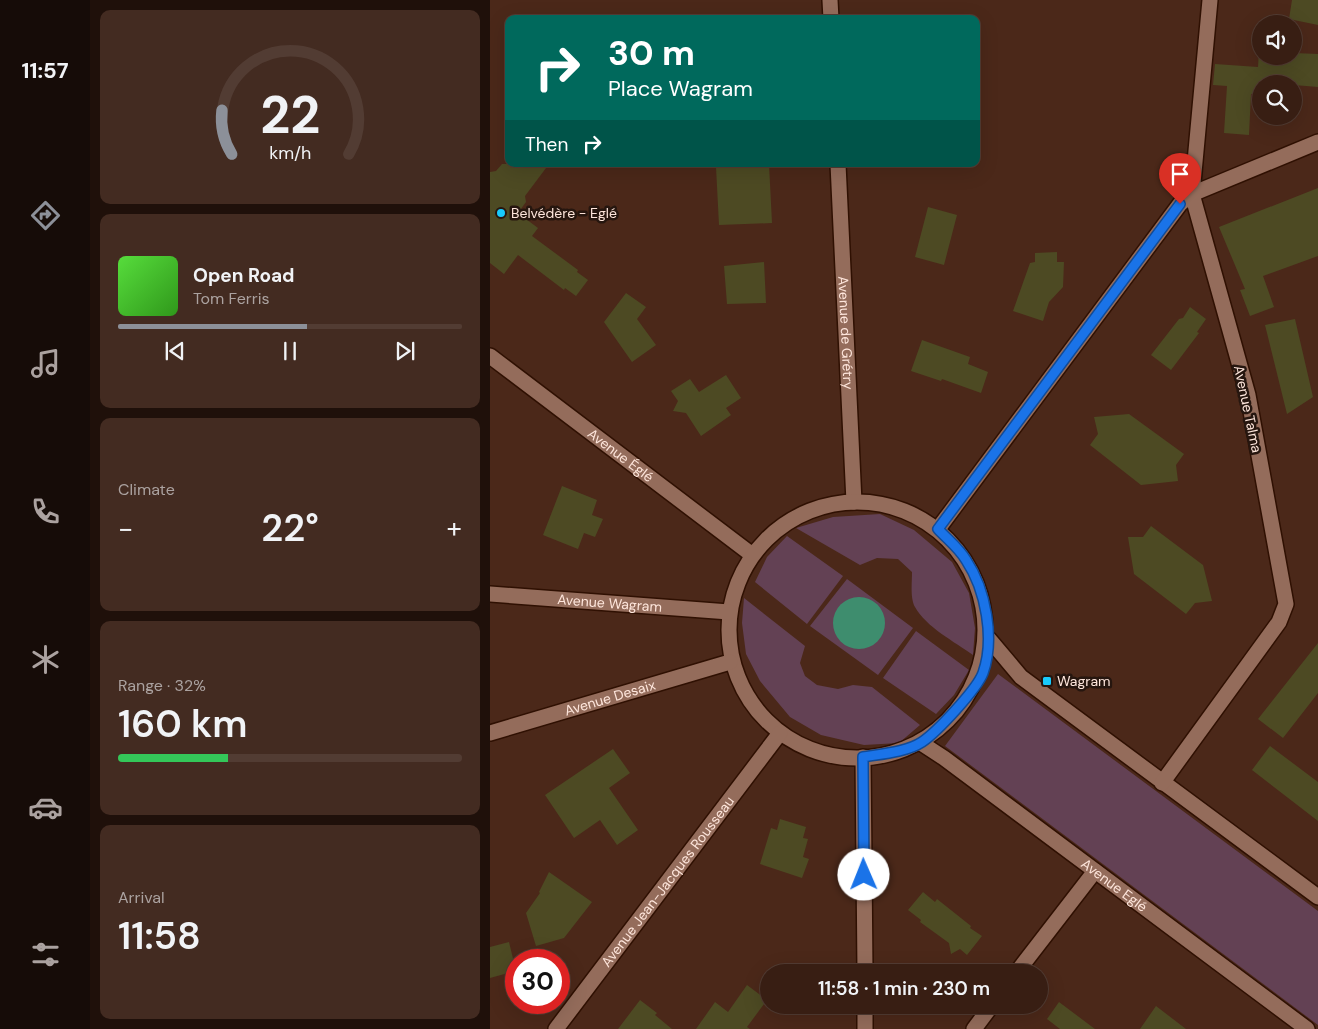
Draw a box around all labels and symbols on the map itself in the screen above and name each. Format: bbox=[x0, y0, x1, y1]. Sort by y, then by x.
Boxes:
pin bbox=[1159, 153, 1201, 204]
place label: Belvédère - Eglé bbox=[511, 204, 617, 222]
marker: Belvédère - Eglé bbox=[495, 207, 507, 219]
street label: Avenue de Grétry bbox=[834, 276, 858, 390]
street label: Avenue Talma bbox=[1230, 364, 1266, 454]
street label: Avenue Églé bbox=[584, 424, 657, 486]
street label: Avenue Wagram bbox=[557, 590, 663, 616]
place label: Wagram bbox=[1057, 672, 1111, 690]
marker: Wagram bbox=[1041, 675, 1053, 687]
street label: Avenue Desaix bbox=[562, 676, 657, 719]
street label: Avenue Jean-Jacques Rousseau bbox=[597, 792, 738, 971]
position arrow bbox=[837, 848, 889, 900]
street label: Avenue Eglé bbox=[1078, 855, 1151, 916]
speed limit sign: 30 bbox=[505, 949, 570, 1014]

